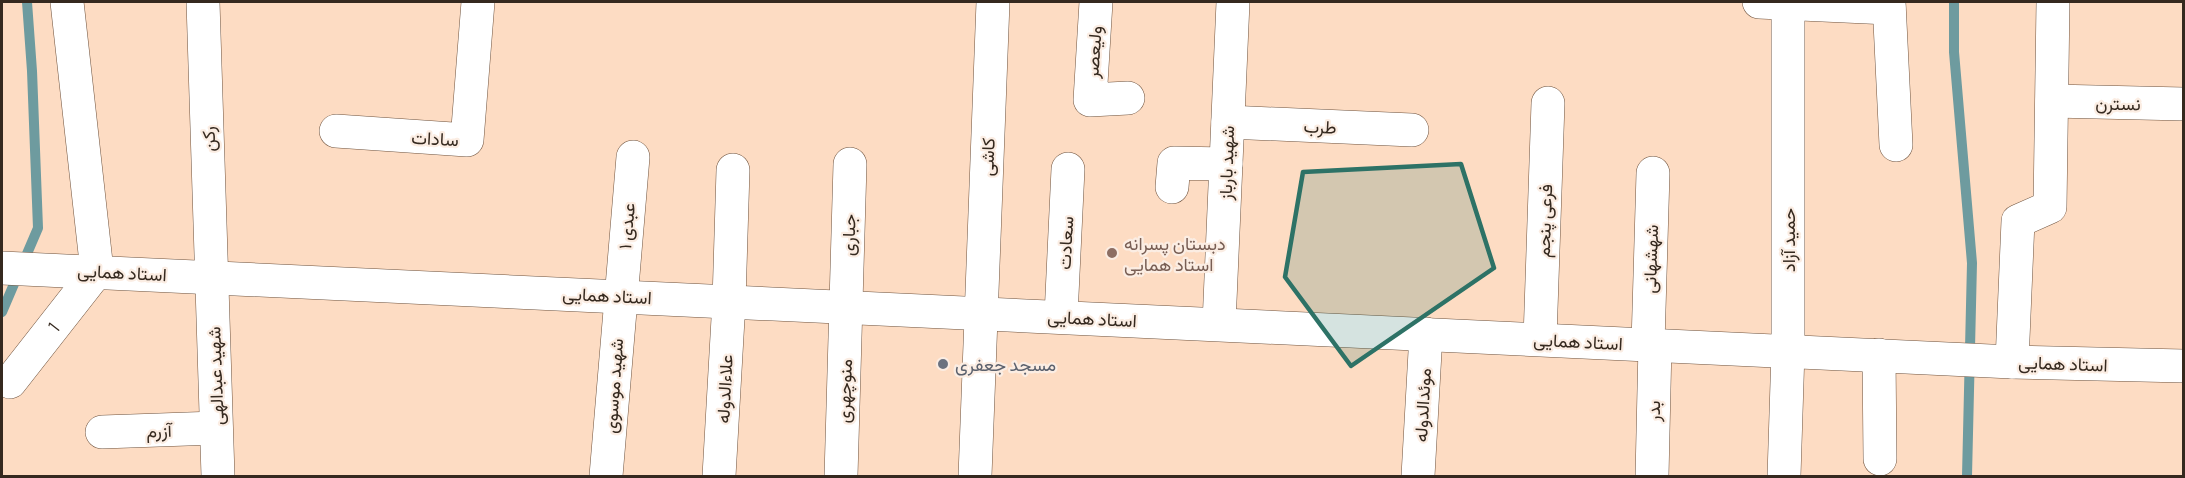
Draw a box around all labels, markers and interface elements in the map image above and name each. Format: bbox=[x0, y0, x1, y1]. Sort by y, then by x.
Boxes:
street label: ولیعصر bbox=[1080, 25, 1107, 80]
street label: نسترن bbox=[2095, 92, 2141, 115]
street label: طرب bbox=[1303, 114, 1337, 139]
street label: شهید بارباز bbox=[1214, 125, 1239, 202]
street label: رکن bbox=[197, 126, 220, 152]
street label: سادات bbox=[411, 126, 459, 150]
street label: کاشی bbox=[975, 137, 1000, 177]
street label: فرعی پنجم bbox=[1532, 184, 1558, 258]
street label: عبدی ۱ bbox=[613, 202, 640, 250]
street label: حمید آزاد bbox=[1777, 208, 1800, 272]
street label: جباری bbox=[836, 214, 861, 256]
street label: سعادت bbox=[1053, 216, 1077, 270]
street label: شهشهانی bbox=[1638, 224, 1663, 294]
place label: دبستان پسرانه استاد همایی bbox=[1124, 232, 1226, 276]
marker: دبستان پسرانه استاد همایی bbox=[1105, 246, 1119, 260]
street label: استاد همایی bbox=[77, 259, 167, 286]
street label: استاد همایی bbox=[562, 282, 652, 309]
street label: استاد همایی bbox=[1047, 305, 1137, 332]
street label: 1 bbox=[43, 318, 64, 336]
street label: شهید عبدالهی bbox=[202, 326, 229, 426]
street label: استاد همایی bbox=[1533, 328, 1623, 355]
street label: شهید موسوی bbox=[599, 338, 628, 434]
street label: استاد همایی bbox=[2018, 350, 2108, 377]
place label: مسجد جعفری bbox=[955, 353, 1056, 376]
street label: علاءالدوله bbox=[711, 354, 738, 424]
marker: مسجد جعفری bbox=[936, 357, 950, 371]
street label: منوچهری bbox=[832, 358, 858, 424]
street label: موئدالدوله bbox=[1409, 367, 1436, 443]
street label: بدر bbox=[1642, 400, 1665, 423]
street label: آزرم bbox=[146, 418, 174, 443]

